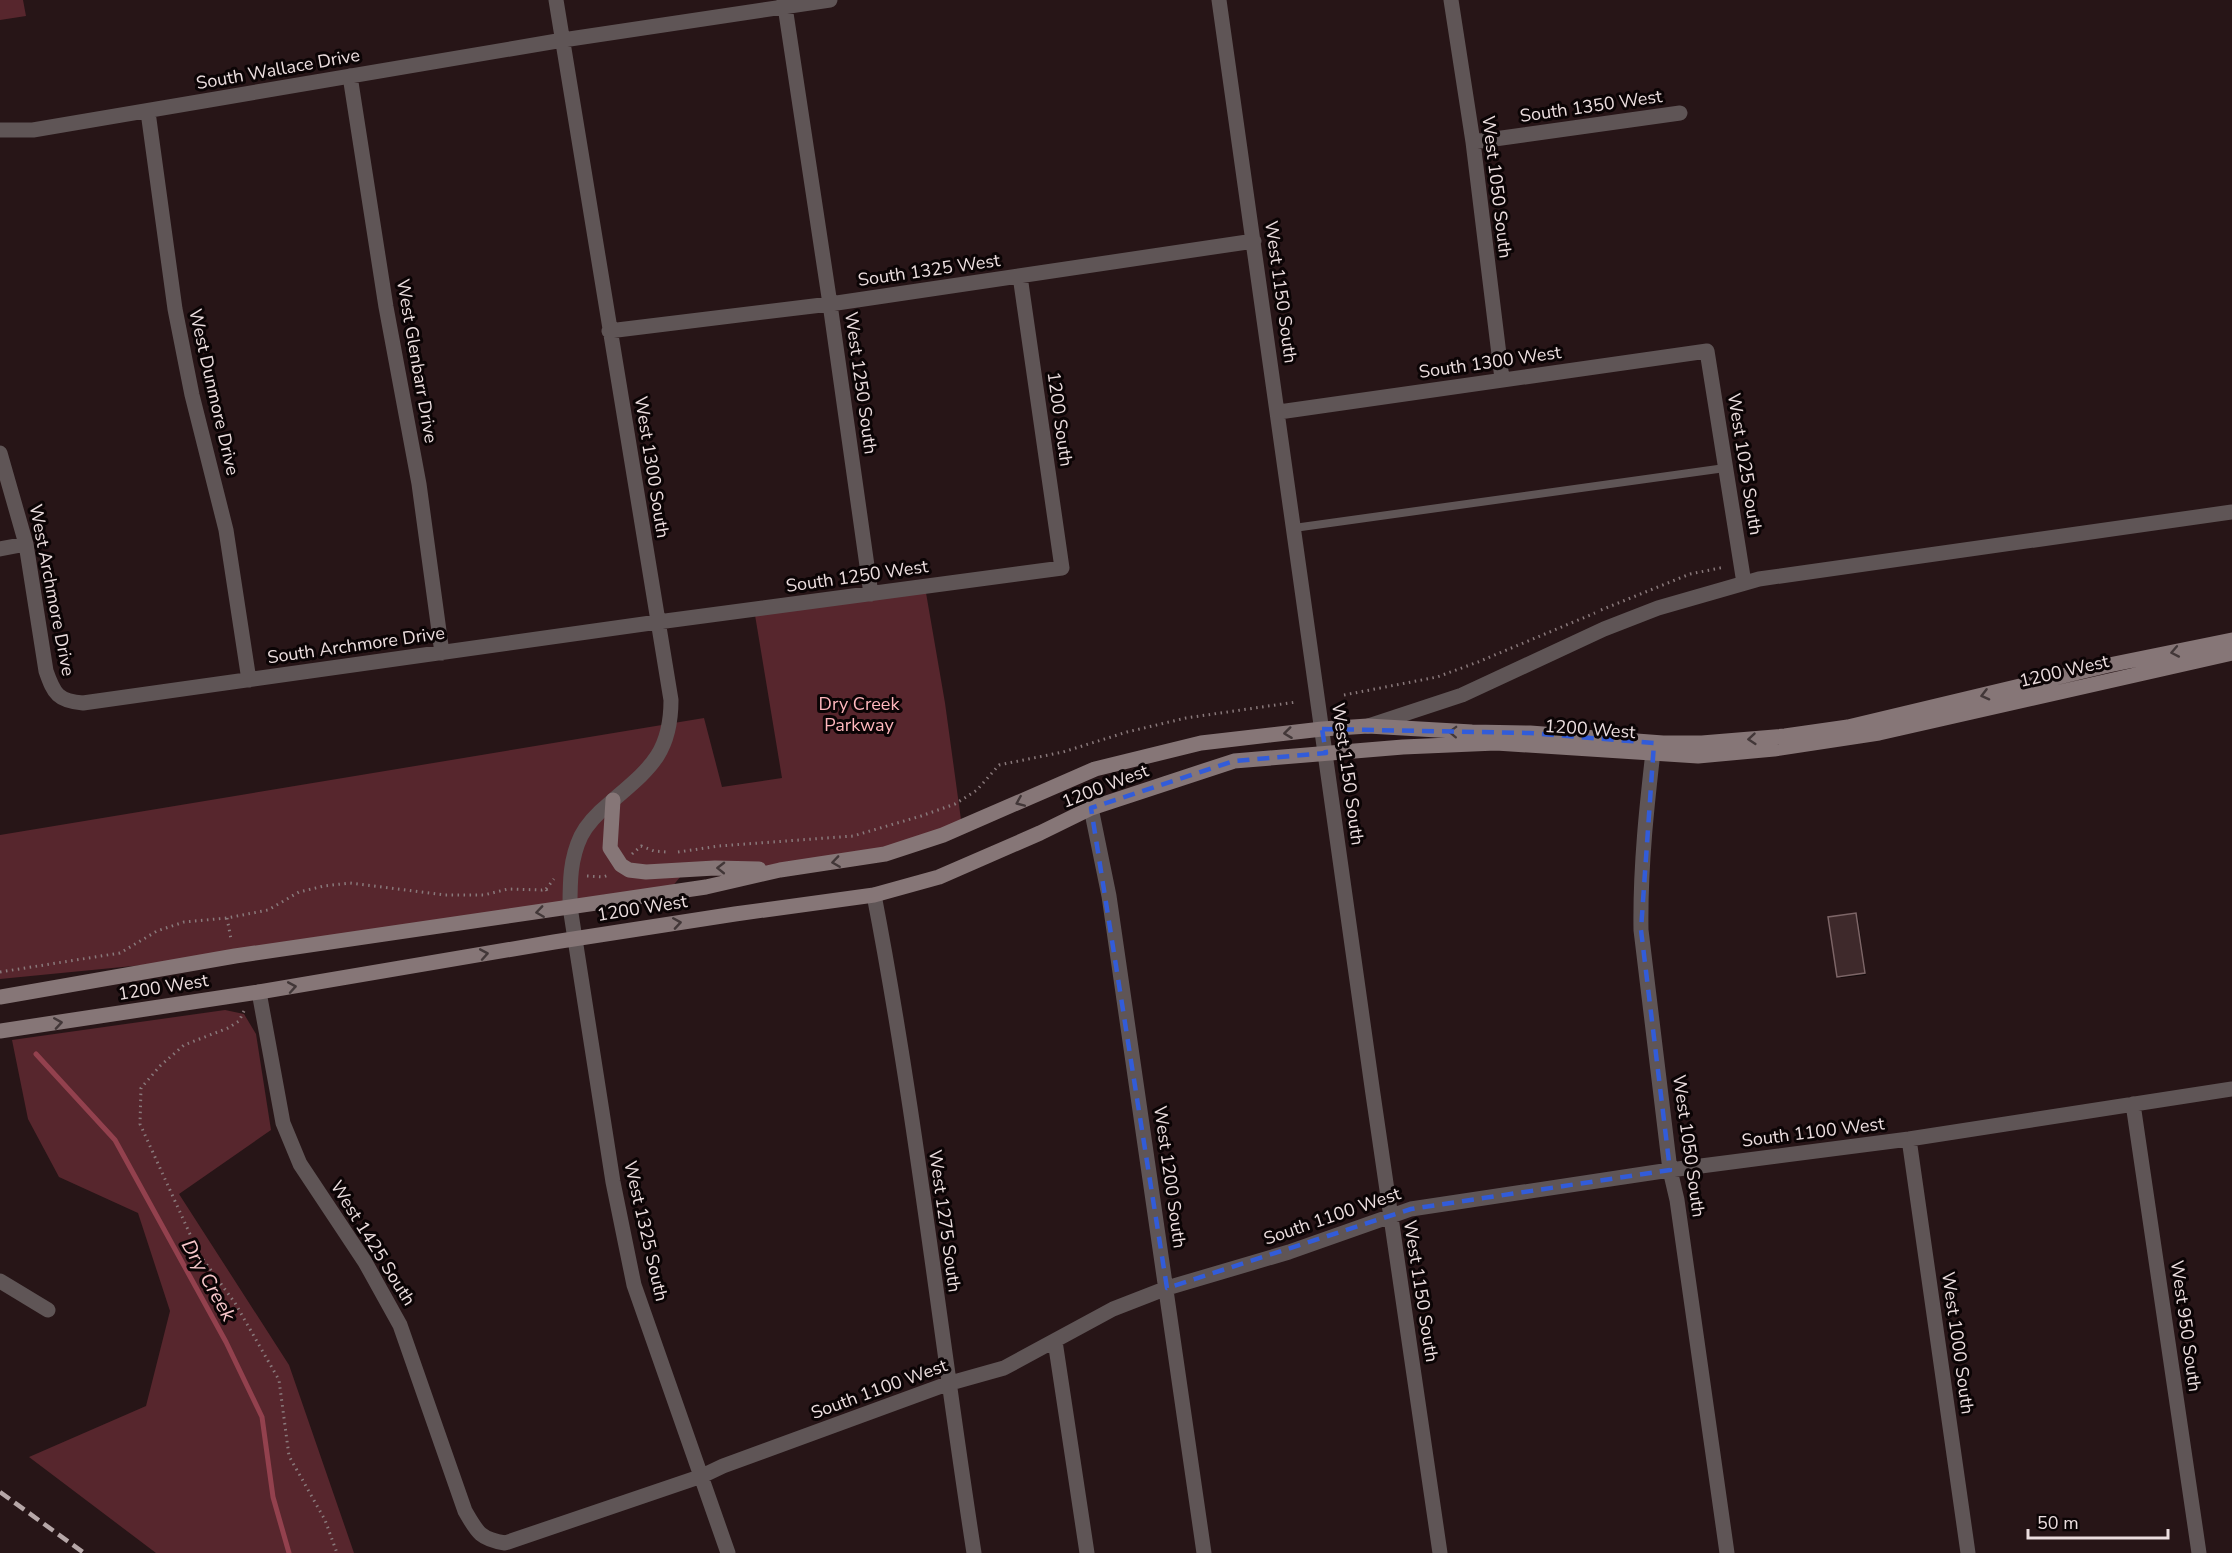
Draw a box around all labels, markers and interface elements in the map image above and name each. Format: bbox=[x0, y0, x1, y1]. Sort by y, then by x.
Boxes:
street label: South Wallace Drive bbox=[194, 43, 362, 95]
street label: South 1350 West bbox=[1518, 84, 1664, 128]
street label: West 1050 South bbox=[1476, 114, 1518, 260]
street label: West 1150 South bbox=[1259, 219, 1303, 365]
street label: South 1325 West bbox=[856, 248, 1002, 292]
street label: West Glenbarr Drive bbox=[391, 277, 443, 445]
street label: West Dunmore Drive bbox=[183, 306, 245, 478]
street label: West 1250 South bbox=[839, 310, 883, 456]
street label: South 1300 West bbox=[1417, 340, 1563, 384]
street label: 1200 South bbox=[1041, 370, 1079, 468]
street label: West 1025 South bbox=[1722, 391, 1768, 537]
street label: West 1300 South bbox=[629, 394, 675, 540]
street label: West Archmore Drive bbox=[24, 502, 80, 678]
street label: South 1250 West bbox=[784, 554, 930, 598]
street label: South Archmore Drive bbox=[266, 621, 446, 669]
one-way arrow bbox=[2170, 645, 2180, 658]
street label: 1200 West bbox=[2017, 649, 2112, 693]
one-way arrow bbox=[1980, 688, 1990, 701]
park label: Dry Creek Parkway bbox=[819, 692, 900, 737]
street label: West 1150 South bbox=[1326, 701, 1370, 847]
street label: 1200 West bbox=[1544, 714, 1637, 744]
one-way arrow bbox=[1448, 725, 1457, 738]
one-way arrow bbox=[1284, 726, 1293, 739]
one-way arrow bbox=[1747, 732, 1756, 745]
street label: 1200 West bbox=[1058, 758, 1152, 814]
one-way arrow bbox=[1015, 795, 1026, 807]
one-way arrow bbox=[831, 856, 840, 868]
one-way arrow bbox=[717, 862, 726, 874]
street label: 1200 West bbox=[595, 889, 690, 927]
one-way arrow bbox=[535, 905, 544, 917]
one-way arrow bbox=[672, 917, 681, 929]
one-way arrow bbox=[480, 948, 489, 960]
street label: 1200 West bbox=[116, 968, 211, 1006]
one-way arrow bbox=[287, 981, 297, 993]
one-way arrow bbox=[53, 1017, 62, 1029]
street label: West 1050 South bbox=[1667, 1073, 1711, 1219]
street label: West 1200 South bbox=[1148, 1104, 1192, 1250]
street label: South 1100 West bbox=[1740, 1111, 1886, 1153]
street label: West 1275 South bbox=[923, 1148, 967, 1294]
street label: West 1325 South bbox=[618, 1158, 674, 1304]
street label: West 1425 South bbox=[325, 1176, 421, 1310]
street label: South 1100 West bbox=[1260, 1181, 1404, 1251]
street label: West 1150 South bbox=[1398, 1218, 1444, 1364]
water label: Dry Creek bbox=[175, 1234, 243, 1327]
street label: West 950 South bbox=[2165, 1259, 2207, 1393]
street label: West 1000 South bbox=[1936, 1270, 1980, 1416]
street label: South 1100 West bbox=[808, 1353, 951, 1425]
scale bar bbox=[2028, 1502, 2168, 1540]
text: 50 m bbox=[2037, 1511, 2079, 1535]

